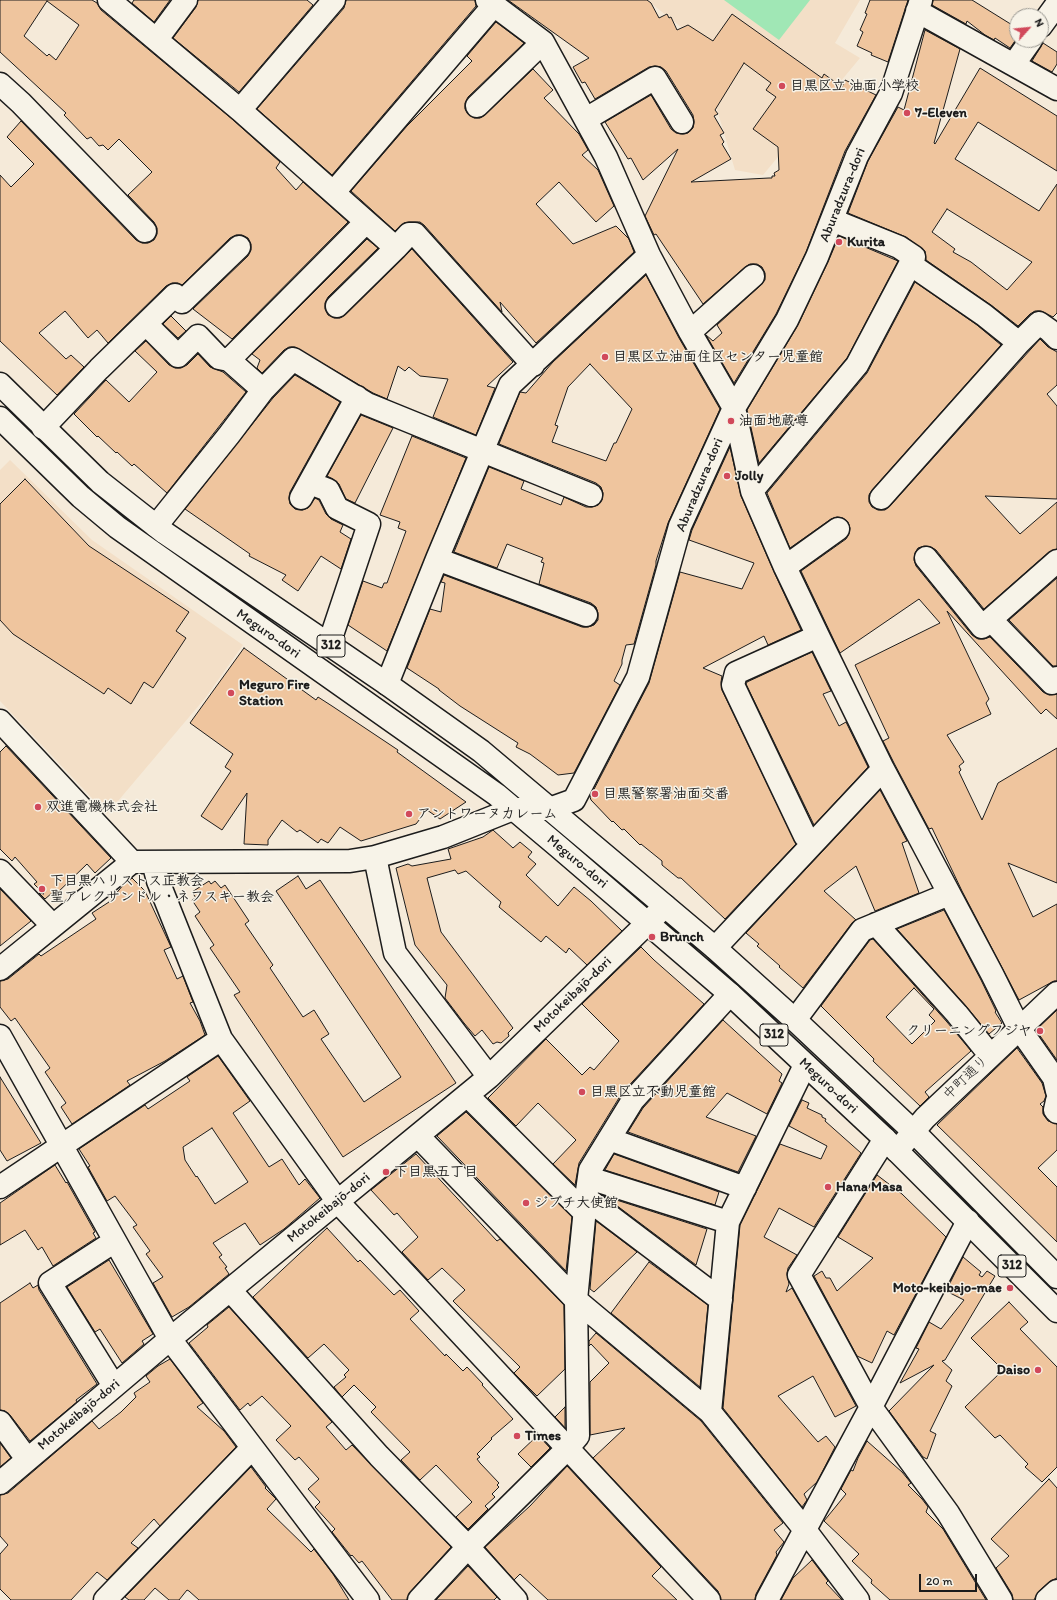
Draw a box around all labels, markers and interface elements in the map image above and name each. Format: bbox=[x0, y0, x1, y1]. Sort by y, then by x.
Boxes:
north arrow bbox=[1009, 8, 1049, 48]
text: N bbox=[1032, 17, 1047, 29]
place label: 目黒区立 油面小学校 bbox=[790, 78, 919, 94]
marker: 目黒区立 油面小学校 bbox=[777, 81, 787, 91]
place label: 7-Eleven bbox=[915, 105, 967, 121]
marker: 7-Eleven bbox=[902, 108, 912, 118]
street label: Aburadzura-dori bbox=[816, 145, 870, 245]
place label: Kurita bbox=[847, 234, 885, 250]
marker: Kurita bbox=[834, 237, 844, 247]
place label: 目黒区立油面住区センター児童館 bbox=[613, 349, 823, 365]
marker: 目黒区立油面住区センター児童館 bbox=[600, 352, 610, 362]
place label: 油面地蔵尊 bbox=[739, 413, 809, 429]
marker: 油面地蔵尊 bbox=[726, 416, 736, 426]
street label: Aburadzura-dori bbox=[673, 436, 727, 534]
place label: Jolly bbox=[735, 468, 763, 484]
marker: Jolly bbox=[722, 471, 732, 481]
street label: Meguro-dori bbox=[233, 606, 303, 662]
road number: 312 bbox=[317, 635, 345, 657]
place label: Meguro Fire Station bbox=[239, 677, 310, 710]
marker: Meguro Fire Station bbox=[226, 688, 236, 698]
place label: 目黒警察署油面交番 bbox=[603, 786, 729, 802]
marker: 目黒警察署油面交番 bbox=[590, 789, 600, 799]
place label: 双進電機株式会社 bbox=[46, 799, 158, 815]
marker: 双進電機株式会社 bbox=[33, 802, 43, 812]
place label: アントワーヌカレーム bbox=[417, 806, 558, 822]
marker: アントワーヌカレーム bbox=[404, 809, 414, 819]
street label: Meguro-dori bbox=[543, 832, 611, 892]
place label: 下目黒ハリストス正教会 聖アレクサンドル・ネフスキー教会 bbox=[50, 873, 274, 906]
marker: 下目黒ハリストス正教会 聖アレクサンドル・ネフスキー教会 bbox=[37, 884, 47, 894]
place label: Brunch bbox=[660, 929, 704, 945]
marker: Brunch bbox=[647, 932, 657, 942]
street label: Motokeibajō-dori bbox=[530, 953, 616, 1037]
place label: クリーニングフジヤ bbox=[906, 1023, 1032, 1039]
road number: 312 bbox=[760, 1024, 788, 1046]
marker: クリーニングフジヤ bbox=[1035, 1026, 1045, 1036]
street label: 中町通り bbox=[940, 1053, 992, 1103]
street label: Meguro-dori bbox=[795, 1054, 861, 1118]
place label: 目黒区立不動児童館 bbox=[590, 1084, 716, 1100]
marker: 目黒区立不動児童館 bbox=[577, 1087, 587, 1097]
place label: 下目黒五丁目 bbox=[394, 1164, 478, 1180]
marker: 下目黒五丁目 bbox=[381, 1167, 391, 1177]
street label: Motokeibajō-dori bbox=[284, 1169, 374, 1247]
place label: Hana Masa bbox=[836, 1179, 902, 1195]
marker: Hana Masa bbox=[823, 1182, 833, 1192]
place label: ジブチ大使館 bbox=[534, 1195, 618, 1211]
marker: ジブチ大使館 bbox=[521, 1198, 531, 1208]
road number: 312 bbox=[998, 1255, 1026, 1277]
place label: Moto-keibajo-mae bbox=[893, 1280, 1002, 1296]
marker: Moto-keibajo-mae bbox=[1005, 1283, 1015, 1293]
place label: Daiso bbox=[997, 1362, 1030, 1378]
marker: Daiso bbox=[1033, 1365, 1043, 1375]
street label: Motokeibajō-dori bbox=[34, 1376, 124, 1454]
place label: Times bbox=[525, 1428, 561, 1444]
marker: Times bbox=[512, 1431, 522, 1441]
scale bar bbox=[921, 1566, 979, 1592]
text: 20 m bbox=[926, 1574, 953, 1588]

